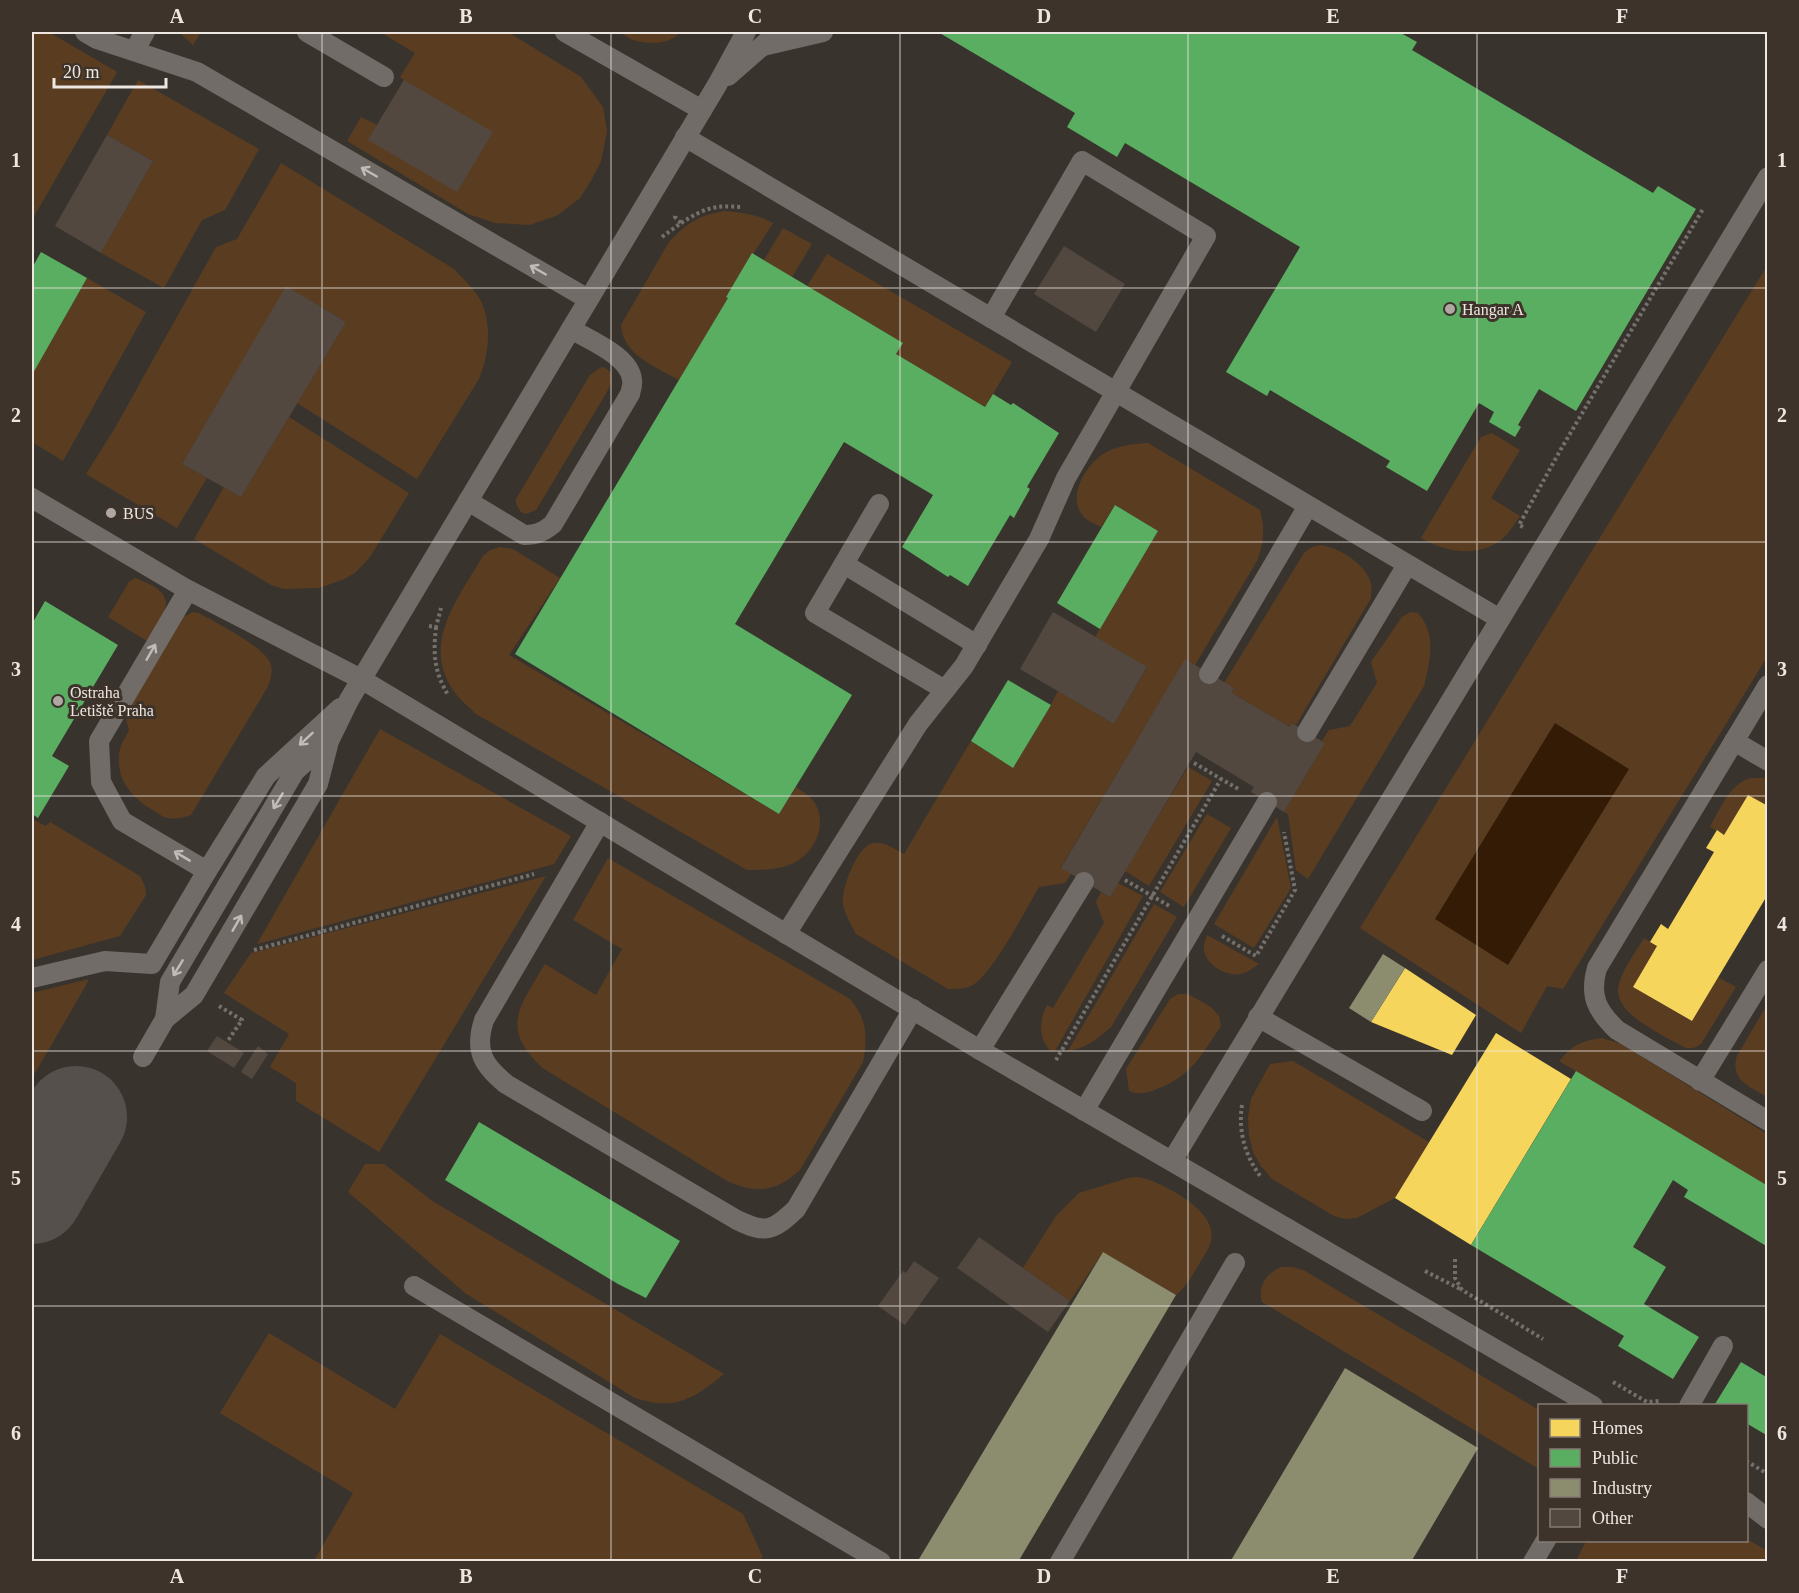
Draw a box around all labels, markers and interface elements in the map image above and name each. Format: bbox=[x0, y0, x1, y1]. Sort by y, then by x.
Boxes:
text: A bbox=[170, 5, 185, 27]
text: B bbox=[459, 5, 473, 27]
text: C bbox=[748, 5, 762, 27]
text: D bbox=[1037, 5, 1051, 27]
text: E bbox=[1326, 5, 1340, 27]
text: F bbox=[1616, 5, 1628, 27]
scale bar bbox=[54, 51, 166, 89]
text: 20 m bbox=[63, 62, 100, 82]
text: 1 bbox=[11, 149, 21, 171]
text: 1 bbox=[1777, 149, 1787, 171]
one-way arrow bbox=[361, 166, 378, 178]
one-way arrow bbox=[530, 263, 547, 275]
place label: Hangar A bbox=[1462, 301, 1524, 319]
marker: Hangar A bbox=[1443, 302, 1457, 316]
text: 2 bbox=[11, 404, 21, 426]
text: 2 bbox=[1777, 404, 1787, 426]
place label: BUS bbox=[123, 505, 154, 522]
marker: BUS bbox=[104, 506, 118, 520]
one-way arrow bbox=[145, 644, 157, 661]
text: 3 bbox=[11, 658, 21, 680]
text: 3 bbox=[1777, 658, 1787, 680]
place label: Ostraha Letiště Praha bbox=[70, 684, 154, 719]
marker: Ostraha Letiště Praha bbox=[51, 694, 65, 708]
one-way arrow bbox=[298, 732, 313, 747]
one-way arrow bbox=[271, 792, 283, 809]
one-way arrow bbox=[174, 850, 191, 862]
text: 4 bbox=[11, 913, 21, 935]
text: 4 bbox=[1777, 913, 1787, 935]
one-way arrow bbox=[231, 915, 243, 932]
one-way arrow bbox=[171, 959, 183, 976]
text: 5 bbox=[11, 1167, 21, 1189]
text: 5 bbox=[1777, 1167, 1787, 1189]
legend bbox=[1538, 1404, 1748, 1542]
text: Homes bbox=[1592, 1418, 1643, 1438]
text: 6 bbox=[11, 1422, 21, 1444]
text: 6 bbox=[1777, 1422, 1787, 1444]
text: Public bbox=[1592, 1448, 1638, 1468]
text: Industry bbox=[1592, 1478, 1652, 1498]
text: Other bbox=[1592, 1508, 1633, 1528]
text: A bbox=[170, 1565, 185, 1587]
text: B bbox=[459, 1565, 473, 1587]
text: C bbox=[748, 1565, 762, 1587]
text: D bbox=[1037, 1565, 1051, 1587]
text: E bbox=[1326, 1565, 1340, 1587]
text: F bbox=[1616, 1565, 1628, 1587]

